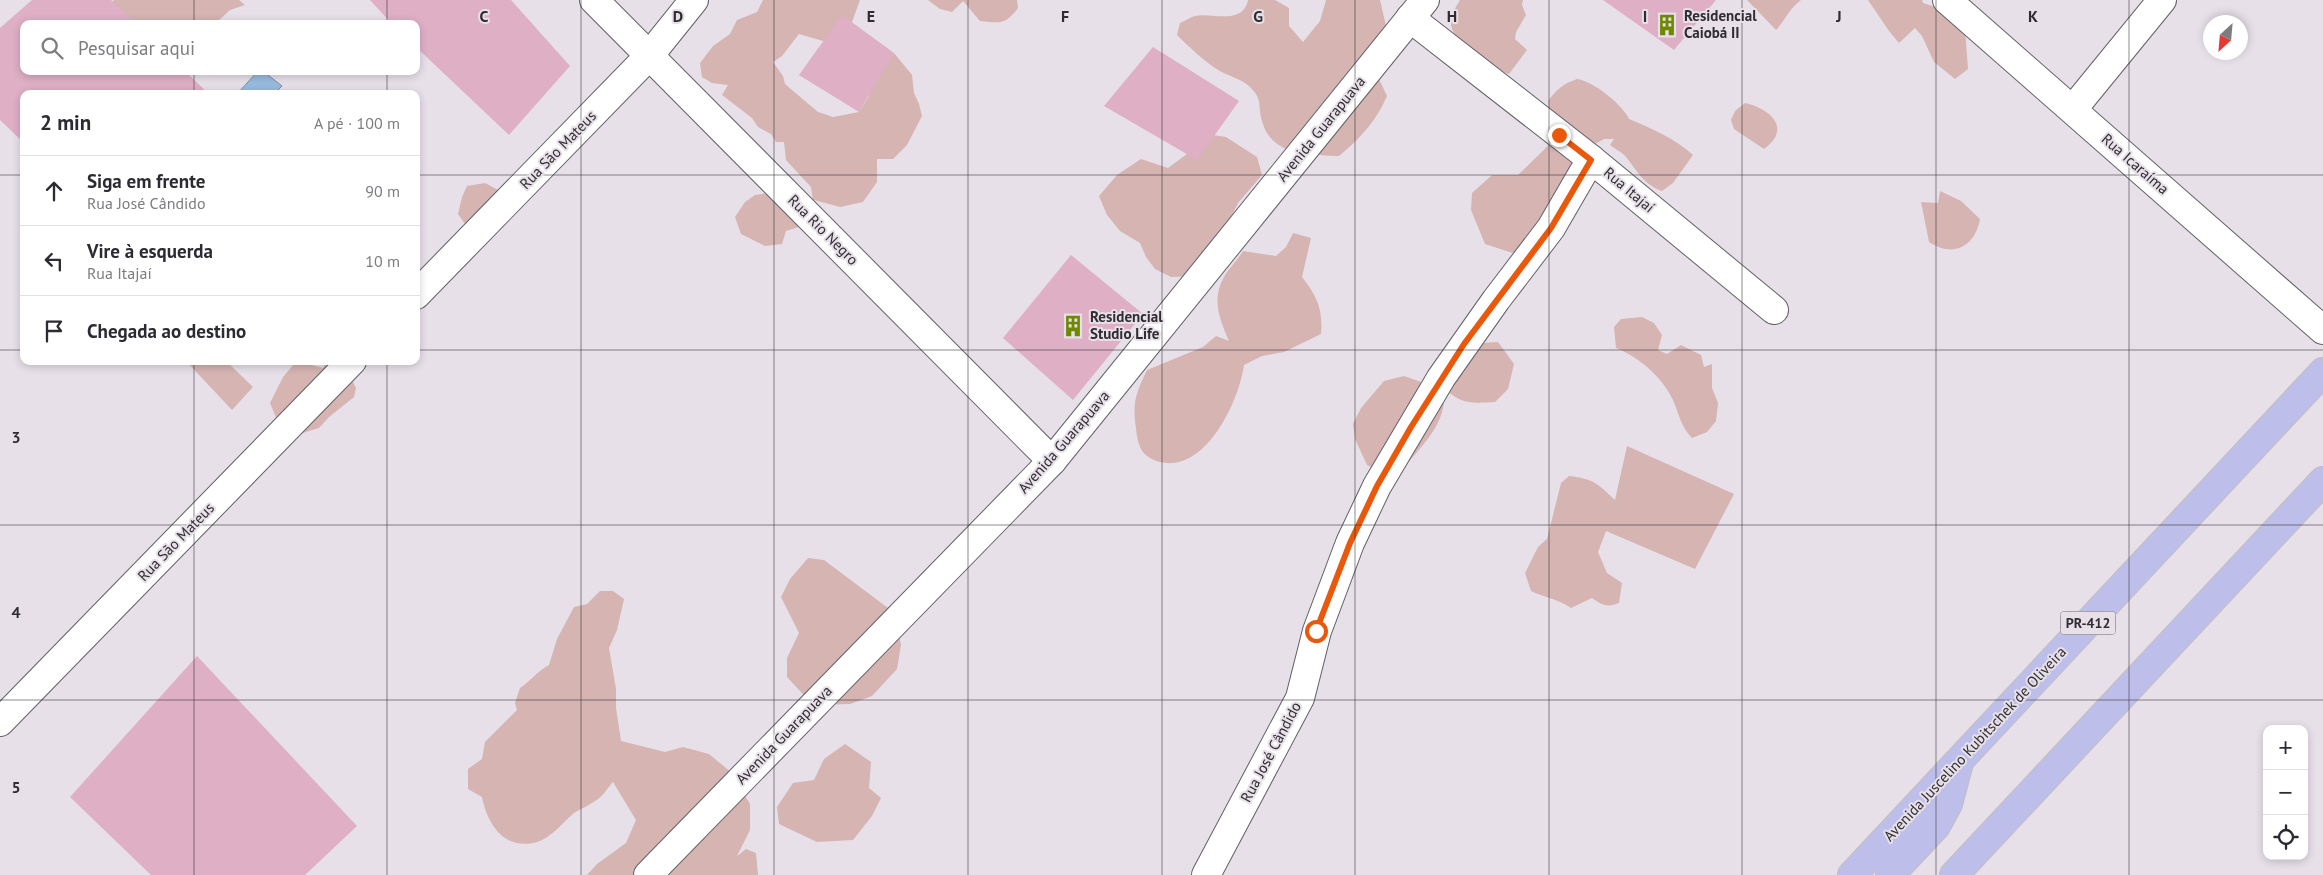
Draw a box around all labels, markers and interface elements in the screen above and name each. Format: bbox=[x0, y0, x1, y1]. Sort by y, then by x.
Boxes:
text: C bbox=[480, 6, 489, 26]
text: D bbox=[673, 6, 683, 26]
text: E bbox=[867, 6, 875, 26]
text: F bbox=[1061, 6, 1069, 26]
text: G bbox=[1253, 6, 1263, 26]
text: H bbox=[1447, 6, 1457, 26]
text: I bbox=[1643, 6, 1647, 26]
place label: Residencial Caiobá II bbox=[1684, 6, 1757, 42]
text: J bbox=[1835, 6, 1842, 26]
text: K bbox=[2028, 6, 2038, 26]
building icon: Residencial Caiobá II bbox=[1654, 12, 1680, 38]
north arrow bbox=[2203, 15, 2248, 60]
search box bbox=[20, 20, 420, 75]
icon: search bbox=[38, 34, 66, 62]
text: Pesquisar aqui bbox=[78, 36, 195, 60]
street label: Avenida Guarapuava bbox=[1272, 72, 1369, 185]
street label: Rua São Mateus bbox=[515, 106, 600, 193]
text: 2 min bbox=[40, 109, 91, 136]
text: A pé · 100 m bbox=[314, 113, 400, 133]
route end bbox=[1548, 124, 1571, 147]
street label: Rua Icaraíma bbox=[2098, 129, 2173, 198]
street label: Rua Itajaí bbox=[1600, 163, 1659, 216]
text: Siga em frente bbox=[87, 169, 205, 193]
icon: ahead bbox=[40, 177, 68, 205]
text: 90 m bbox=[365, 181, 400, 201]
street label: Rua Rio Negro bbox=[784, 190, 863, 269]
text: Rua José Cândido bbox=[87, 193, 205, 213]
text: Vire à esquerda bbox=[87, 239, 213, 263]
icon: left bbox=[40, 247, 68, 275]
text: 10 m bbox=[365, 251, 400, 271]
text: Rua Itajaí bbox=[87, 263, 152, 283]
place label: Residencial Studio Life bbox=[1090, 307, 1163, 343]
building icon: Residencial Studio Life bbox=[1060, 313, 1086, 339]
icon: arrive bbox=[40, 317, 68, 345]
text: Chegada ao destino bbox=[87, 319, 246, 343]
street label: Avenida Guarapuava bbox=[1014, 386, 1114, 497]
text: 3 bbox=[11, 427, 21, 447]
street label: Rua São Mateus bbox=[133, 498, 218, 585]
text: 4 bbox=[11, 602, 21, 622]
road number: PR-412 bbox=[2060, 612, 2116, 634]
route start bbox=[1305, 620, 1328, 643]
street label: Avenida Juscelino Kubitschek de Oliveira bbox=[1879, 642, 2070, 845]
street label: Avenida Guarapuava bbox=[732, 681, 836, 788]
street label: Rua José Cândido bbox=[1236, 698, 1305, 805]
map controls bbox=[2263, 725, 2308, 860]
button: + bbox=[2263, 725, 2308, 770]
button: − bbox=[2263, 770, 2308, 815]
text: 5 bbox=[11, 777, 21, 797]
button: locate bbox=[2263, 815, 2308, 860]

